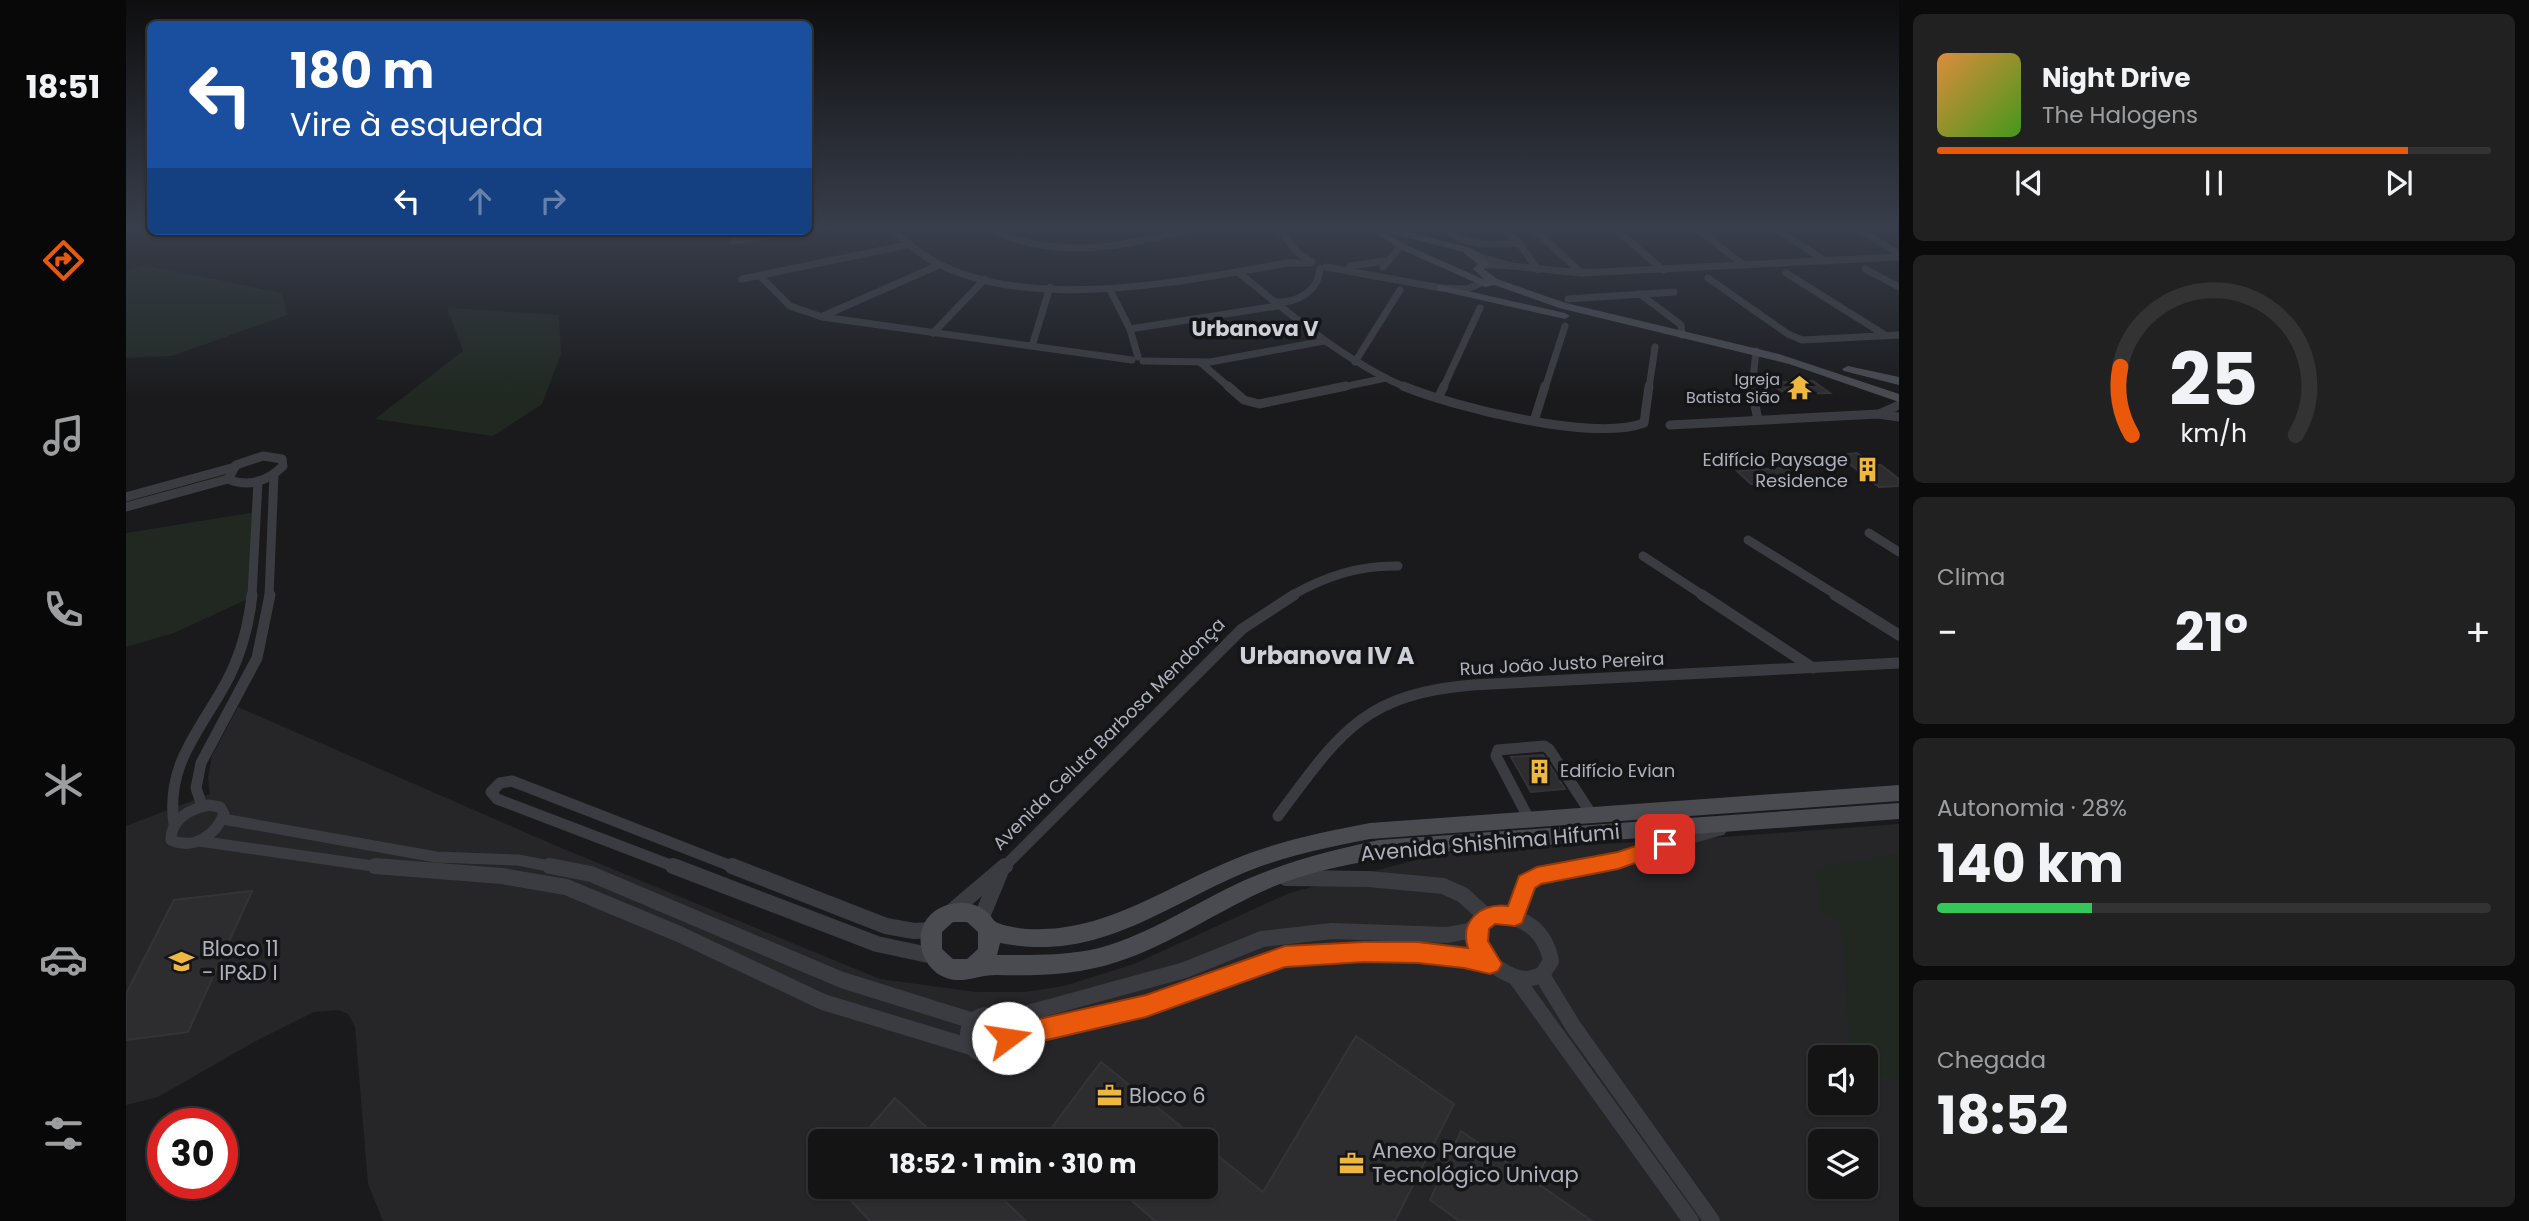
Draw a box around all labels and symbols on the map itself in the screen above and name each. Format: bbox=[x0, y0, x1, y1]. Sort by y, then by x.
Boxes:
district label: Urbanova V bbox=[1191, 314, 1319, 343]
place label: Igreja Batista Sião bbox=[1686, 368, 1780, 409]
temple icon: Igreja Batista Sião bbox=[1786, 374, 1814, 402]
place label: Edifício Paysage Residence bbox=[1703, 447, 1848, 493]
building icon: Edifício Paysage Residence bbox=[1854, 456, 1882, 484]
street label: Avenida Celuta Barbosa Mendonça bbox=[987, 612, 1230, 855]
district label: Urbanova IV A bbox=[1239, 639, 1415, 672]
street label: Rua João Justo Pereira bbox=[1459, 646, 1665, 681]
building icon: Edifício Evian bbox=[1526, 757, 1554, 785]
place label: Edifício Evian bbox=[1560, 758, 1675, 783]
pin bbox=[1635, 814, 1695, 874]
street label: Avenida Shishima Hifumi bbox=[1359, 817, 1621, 868]
place label: Bloco 11 - IP&D I bbox=[202, 934, 279, 987]
school or university icon: Bloco 11 - IP&D I bbox=[168, 947, 196, 975]
position arrow bbox=[971, 1001, 1045, 1075]
place label: Bloco 6 bbox=[1129, 1081, 1206, 1110]
office icon: Bloco 6 bbox=[1095, 1082, 1123, 1110]
speed limit sign: 30 bbox=[147, 1108, 238, 1199]
place label: Anexo Parque Tecnológico Univap bbox=[1372, 1136, 1579, 1189]
office icon: Anexo Parque Tecnológico Univap bbox=[1338, 1149, 1366, 1177]

